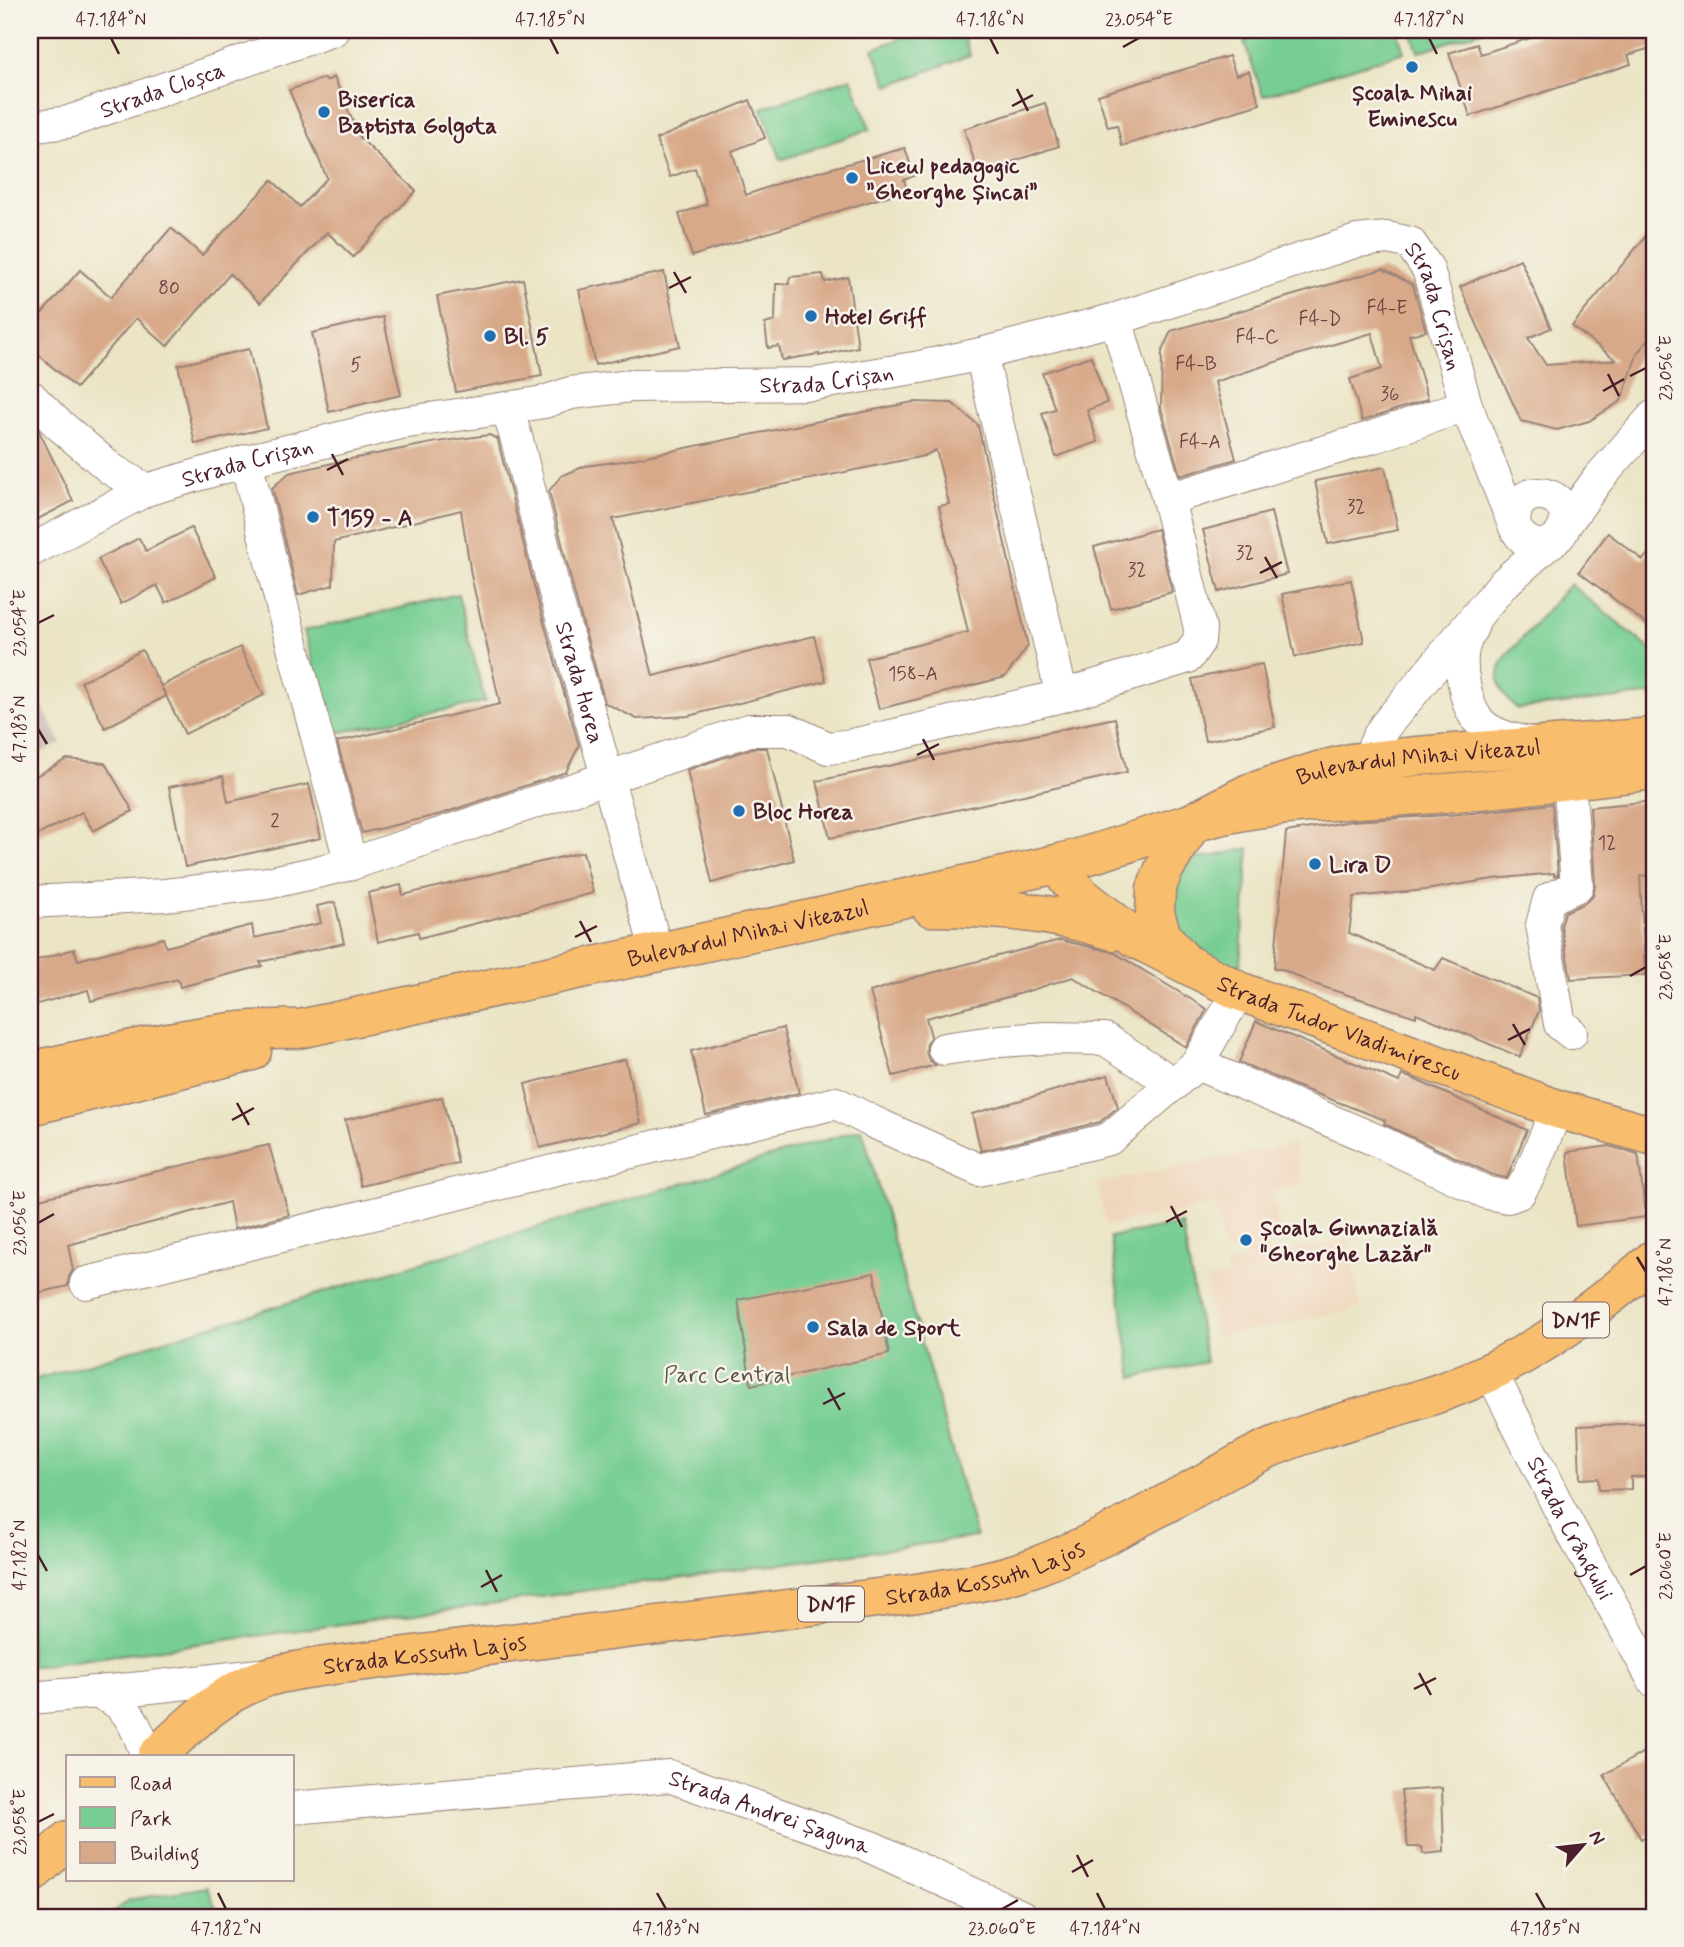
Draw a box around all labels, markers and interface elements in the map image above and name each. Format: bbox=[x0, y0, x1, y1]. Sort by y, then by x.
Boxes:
text: 47.184°N bbox=[76, 8, 146, 32]
text: 47.185°N bbox=[515, 8, 585, 32]
text: 47.186°N bbox=[956, 8, 1024, 32]
text: 23.054°E bbox=[1105, 8, 1173, 32]
text: 47.187°N bbox=[1394, 8, 1464, 32]
street label: Strada Cloșca bbox=[96, 56, 229, 127]
marker: Școala Mihai Eminescu bbox=[1404, 59, 1420, 75]
place label: Școala Mihai Eminescu bbox=[1352, 79, 1472, 135]
place label: Biserica Baptista Golgota bbox=[338, 86, 497, 144]
marker: Biserica Baptista Golgota bbox=[316, 104, 332, 120]
place label: Liceul pedagogic ”Gheorghe Șincai” bbox=[866, 152, 1038, 208]
marker: Liceul pedagogic ”Gheorghe Șincai” bbox=[844, 170, 860, 186]
street label: Strada Crișan bbox=[1397, 237, 1469, 374]
house number: 80 bbox=[158, 276, 180, 301]
house number: F4-E bbox=[1367, 296, 1407, 321]
place label: Hotel Griff bbox=[825, 303, 927, 333]
house number: F4-D bbox=[1299, 307, 1341, 332]
marker: Hotel Griff bbox=[803, 308, 819, 324]
place label: Bl. 5 bbox=[504, 323, 549, 353]
house number: F4-C bbox=[1235, 325, 1279, 350]
marker: Bl. 5 bbox=[482, 328, 498, 344]
text: 23.056°E bbox=[1654, 335, 1678, 401]
house number: F4-B bbox=[1175, 352, 1217, 377]
house number: 5 bbox=[350, 353, 362, 378]
street label: Strada Crișan bbox=[759, 358, 896, 402]
house number: 36 bbox=[1380, 382, 1400, 407]
house number: F4-A bbox=[1179, 430, 1221, 455]
street label: Strada Crișan bbox=[178, 432, 316, 496]
house number: 32 bbox=[1347, 495, 1365, 520]
place label: T159 - A bbox=[327, 504, 413, 534]
marker: T159 - A bbox=[305, 509, 321, 525]
house number: 32 bbox=[1236, 541, 1254, 566]
house number: 32 bbox=[1128, 558, 1146, 583]
text: 23.054°E bbox=[8, 589, 32, 657]
street label: Strada Horea bbox=[547, 618, 610, 747]
house number: 158-A bbox=[888, 662, 938, 687]
text: 47.183°N bbox=[8, 695, 32, 763]
street label: Bulevardul Mihai Viteazul bbox=[1293, 733, 1542, 794]
place label: Bloc Horea bbox=[753, 798, 854, 828]
marker: Bloc Horea bbox=[731, 803, 747, 819]
house number: 2 bbox=[270, 809, 280, 834]
house number: 12 bbox=[1598, 831, 1616, 856]
place label: Lira D bbox=[1329, 851, 1391, 881]
marker: Lira D bbox=[1307, 856, 1323, 872]
street label: Bulevardul Mihai Viteazul bbox=[625, 894, 872, 976]
text: 23.058°E bbox=[1654, 934, 1678, 1000]
street label: Strada Tudor Vladimirescu bbox=[1211, 969, 1465, 1089]
text: 23.056°E bbox=[8, 1190, 32, 1256]
place label: Școala Gimnazială "Gheorghe Lazăr" bbox=[1260, 1214, 1438, 1270]
marker: Școala Gimnazială "Gheorghe Lazăr" bbox=[1238, 1232, 1254, 1248]
text: 47.186°N bbox=[1654, 1238, 1678, 1306]
road number: DN1F bbox=[1543, 1302, 1609, 1338]
place label: Sala de Sport bbox=[827, 1314, 961, 1344]
marker: Sala de Sport bbox=[805, 1319, 821, 1335]
park label: Parc Central bbox=[664, 1361, 790, 1391]
street label: Strada Crângului bbox=[1519, 1452, 1620, 1606]
text: 47.182°N bbox=[8, 1520, 32, 1590]
text: 23.060°E bbox=[1654, 1532, 1678, 1600]
street label: Strada Kossuth Lajos bbox=[884, 1535, 1090, 1614]
road number: DN1F bbox=[798, 1586, 864, 1622]
street label: Strada Kossuth Lajos bbox=[321, 1628, 528, 1683]
legend bbox=[66, 1755, 294, 1881]
street label: Strada Andrei Șaguna bbox=[664, 1764, 874, 1863]
text: Road bbox=[130, 1770, 172, 1798]
text: 23.058°E bbox=[8, 1789, 32, 1855]
text: Park bbox=[130, 1805, 172, 1833]
north arrow bbox=[1548, 1811, 1618, 1881]
text: N bbox=[1583, 1826, 1611, 1849]
text: Building bbox=[130, 1840, 200, 1870]
text: 47.182°N bbox=[191, 1917, 261, 1941]
text: 47.183°N bbox=[632, 1917, 700, 1941]
text: 23.060°E bbox=[968, 1917, 1036, 1941]
text: 47.184°N bbox=[1070, 1917, 1140, 1941]
text: 47.185°N bbox=[1510, 1917, 1580, 1941]

